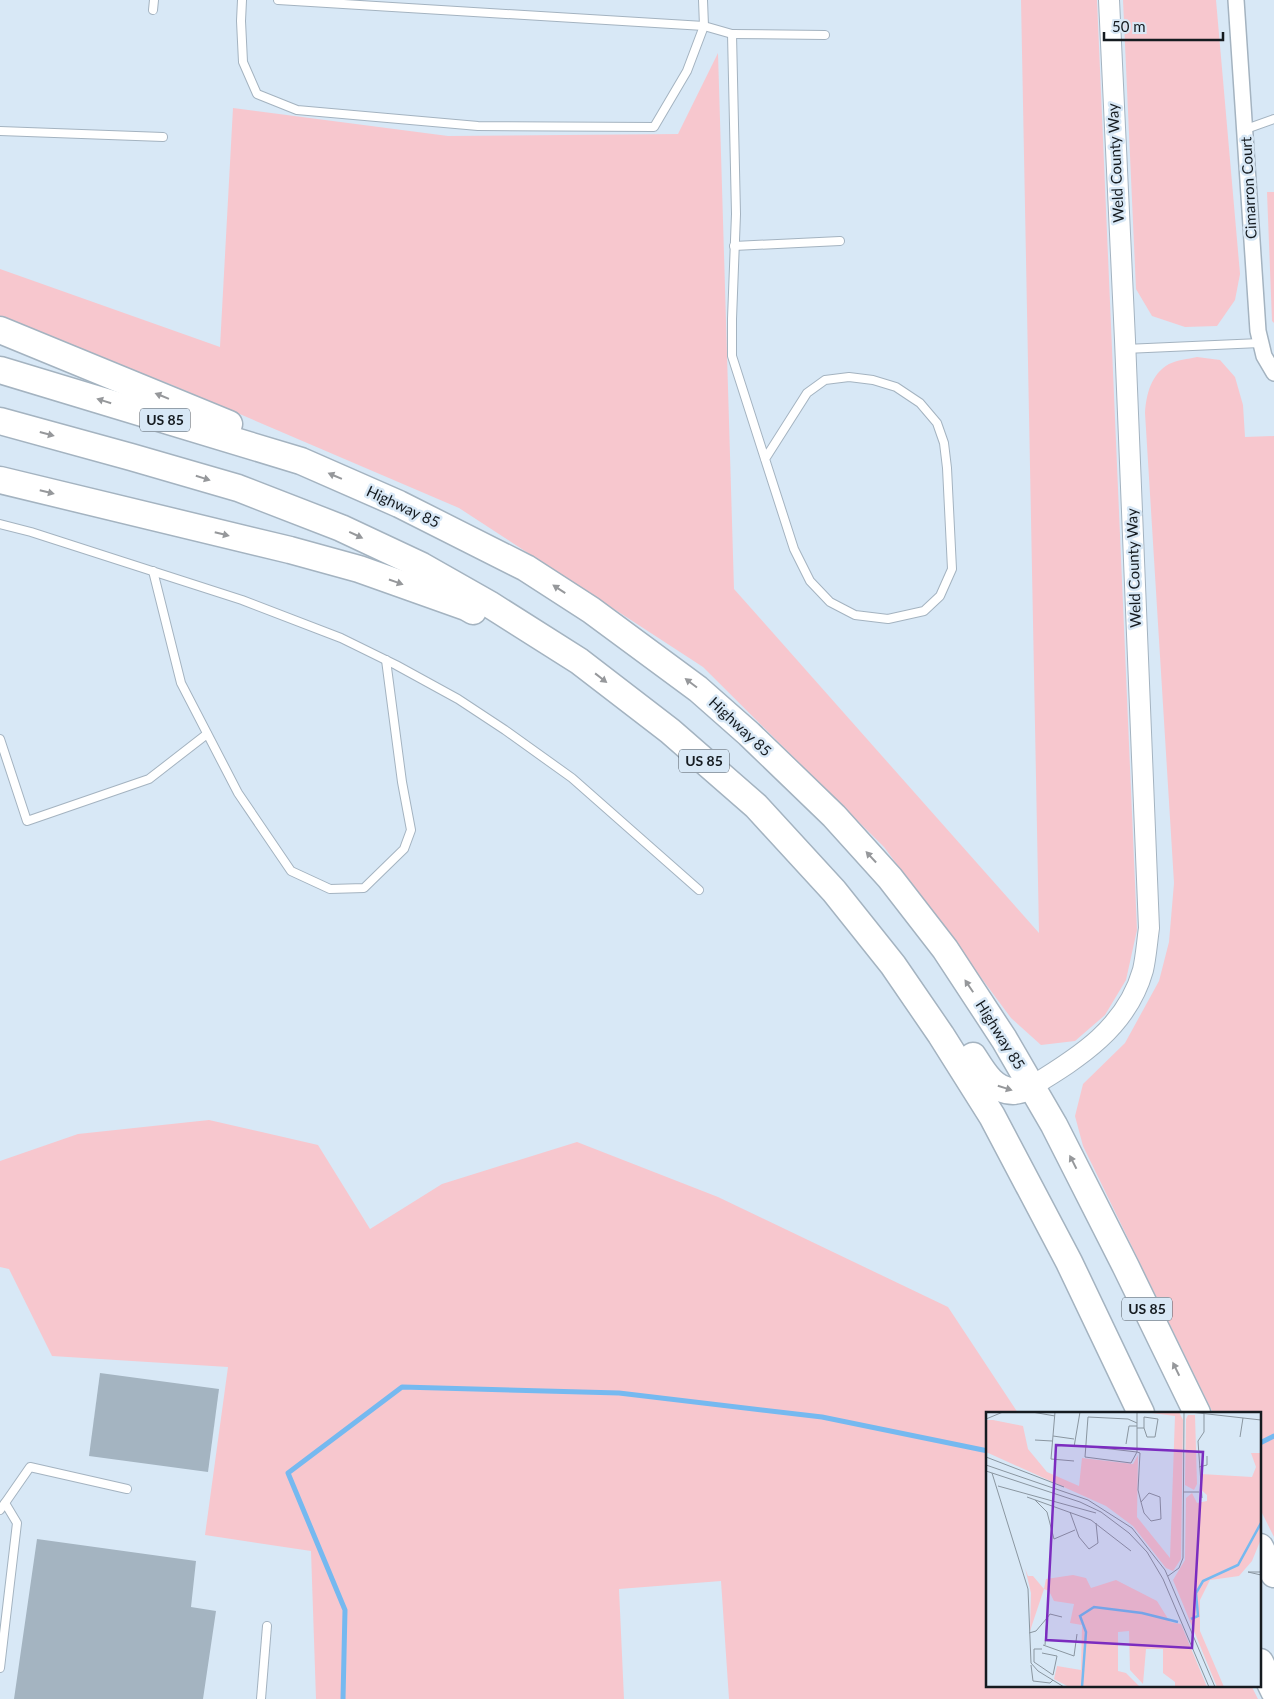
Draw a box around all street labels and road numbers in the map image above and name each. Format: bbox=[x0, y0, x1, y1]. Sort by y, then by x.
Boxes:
street label: Weld County Way bbox=[1103, 103, 1127, 223]
street label: Cimarron Court bbox=[1236, 136, 1260, 240]
road number: US 85 bbox=[140, 408, 190, 432]
street label: Highway 85 bbox=[364, 481, 443, 531]
street label: Weld County Way bbox=[1122, 508, 1144, 628]
street label: Highway 85 bbox=[706, 693, 776, 760]
road number: US 85 bbox=[679, 749, 729, 772]
street label: Highway 85 bbox=[972, 996, 1029, 1073]
road number: US 85 bbox=[1122, 1298, 1172, 1320]

